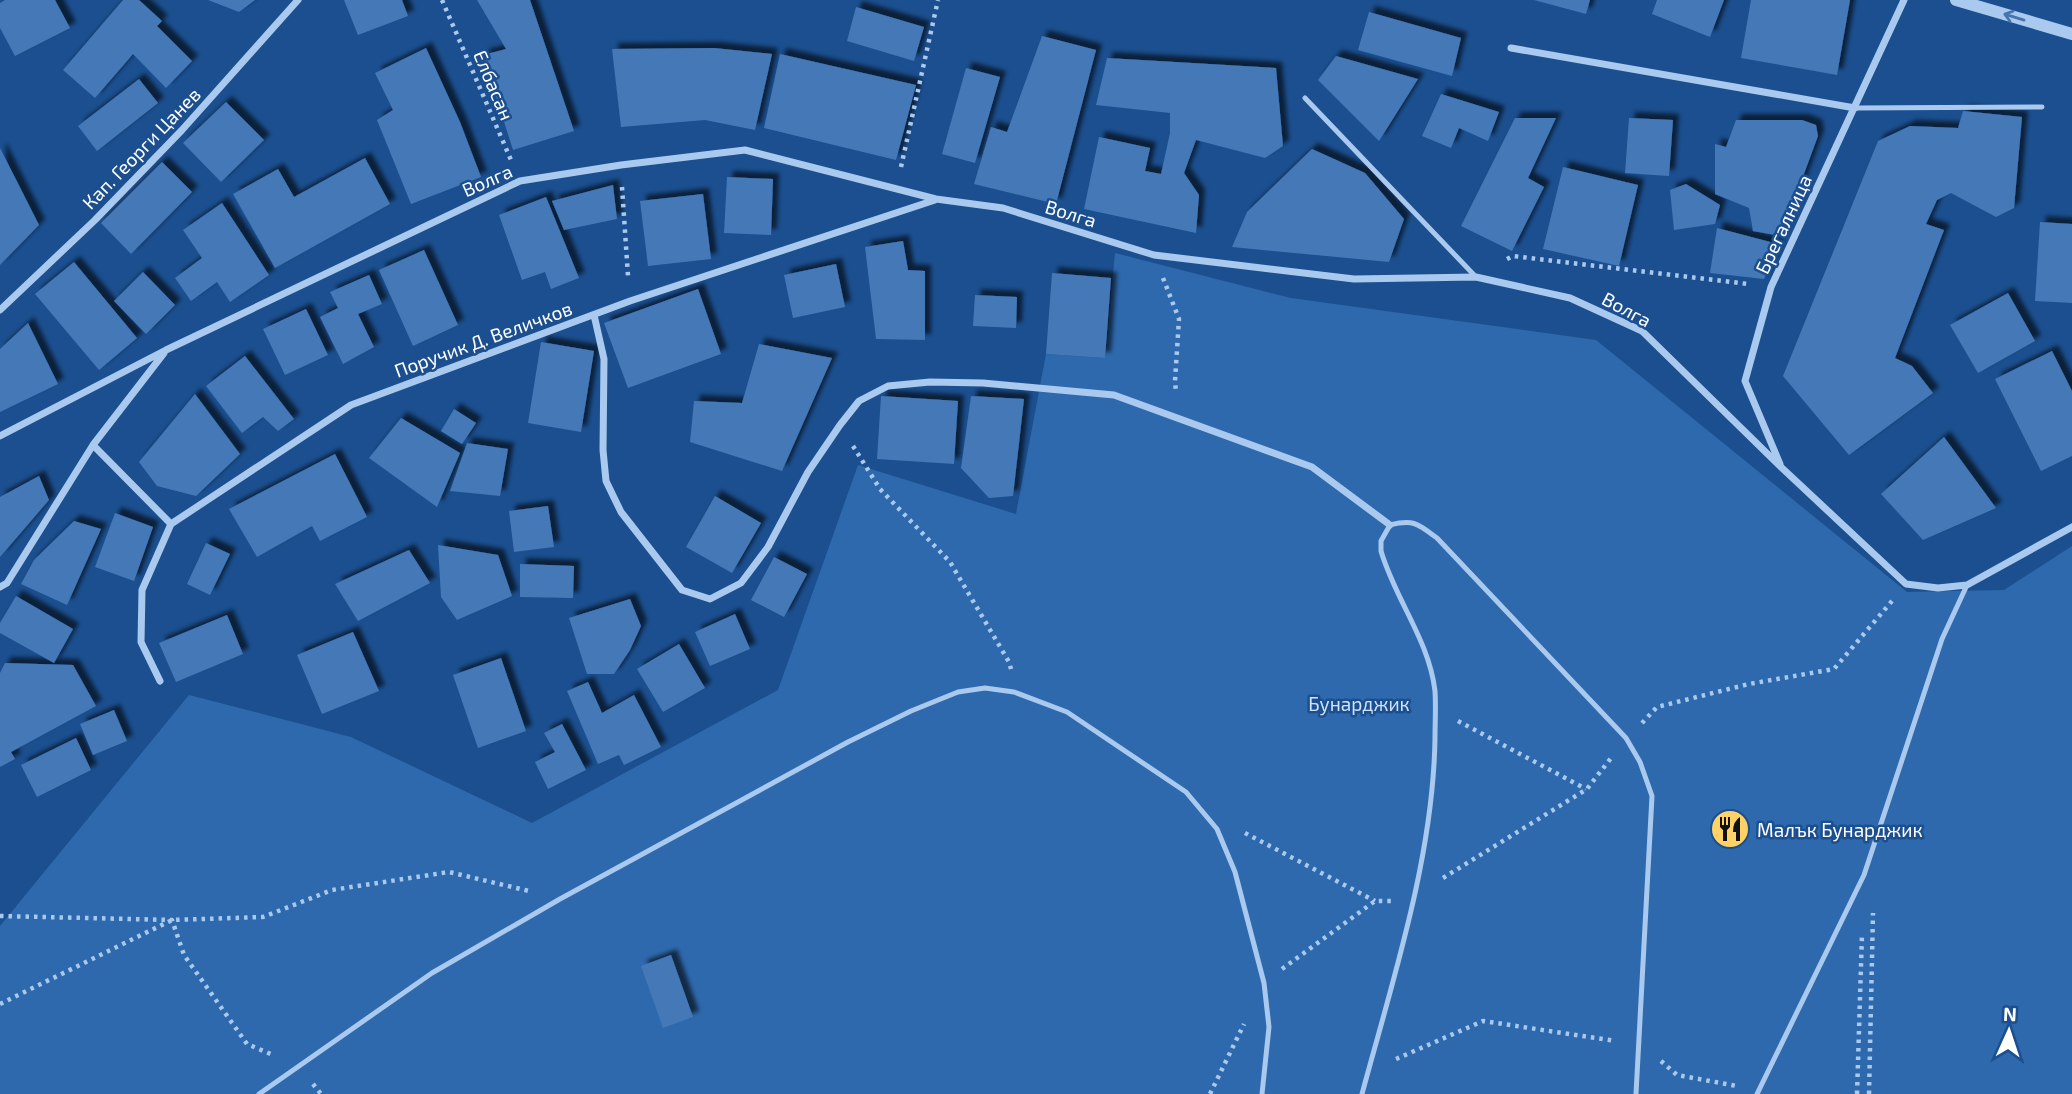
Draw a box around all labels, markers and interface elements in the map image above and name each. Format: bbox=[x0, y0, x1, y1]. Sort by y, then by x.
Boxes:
one-way arrow bbox=[2003, 10, 2025, 23]
street label: Елбасан bbox=[469, 47, 519, 123]
street label: Кап. Георги Цанев bbox=[77, 82, 205, 214]
street label: Волга bbox=[458, 159, 516, 201]
street label: Брегалница bbox=[1750, 171, 1816, 277]
street label: Волга bbox=[1043, 194, 1099, 232]
street label: Волга bbox=[1598, 287, 1656, 331]
street label: Поручик Д. Величков bbox=[391, 296, 575, 383]
park label: Бунарджик bbox=[1308, 692, 1410, 716]
restaurant icon: Малък Бунарджик bbox=[1709, 808, 1751, 850]
place label: Малък Бунарджик bbox=[1757, 818, 1923, 842]
north arrow bbox=[1974, 996, 2044, 1066]
text: N bbox=[2002, 1002, 2017, 1025]

